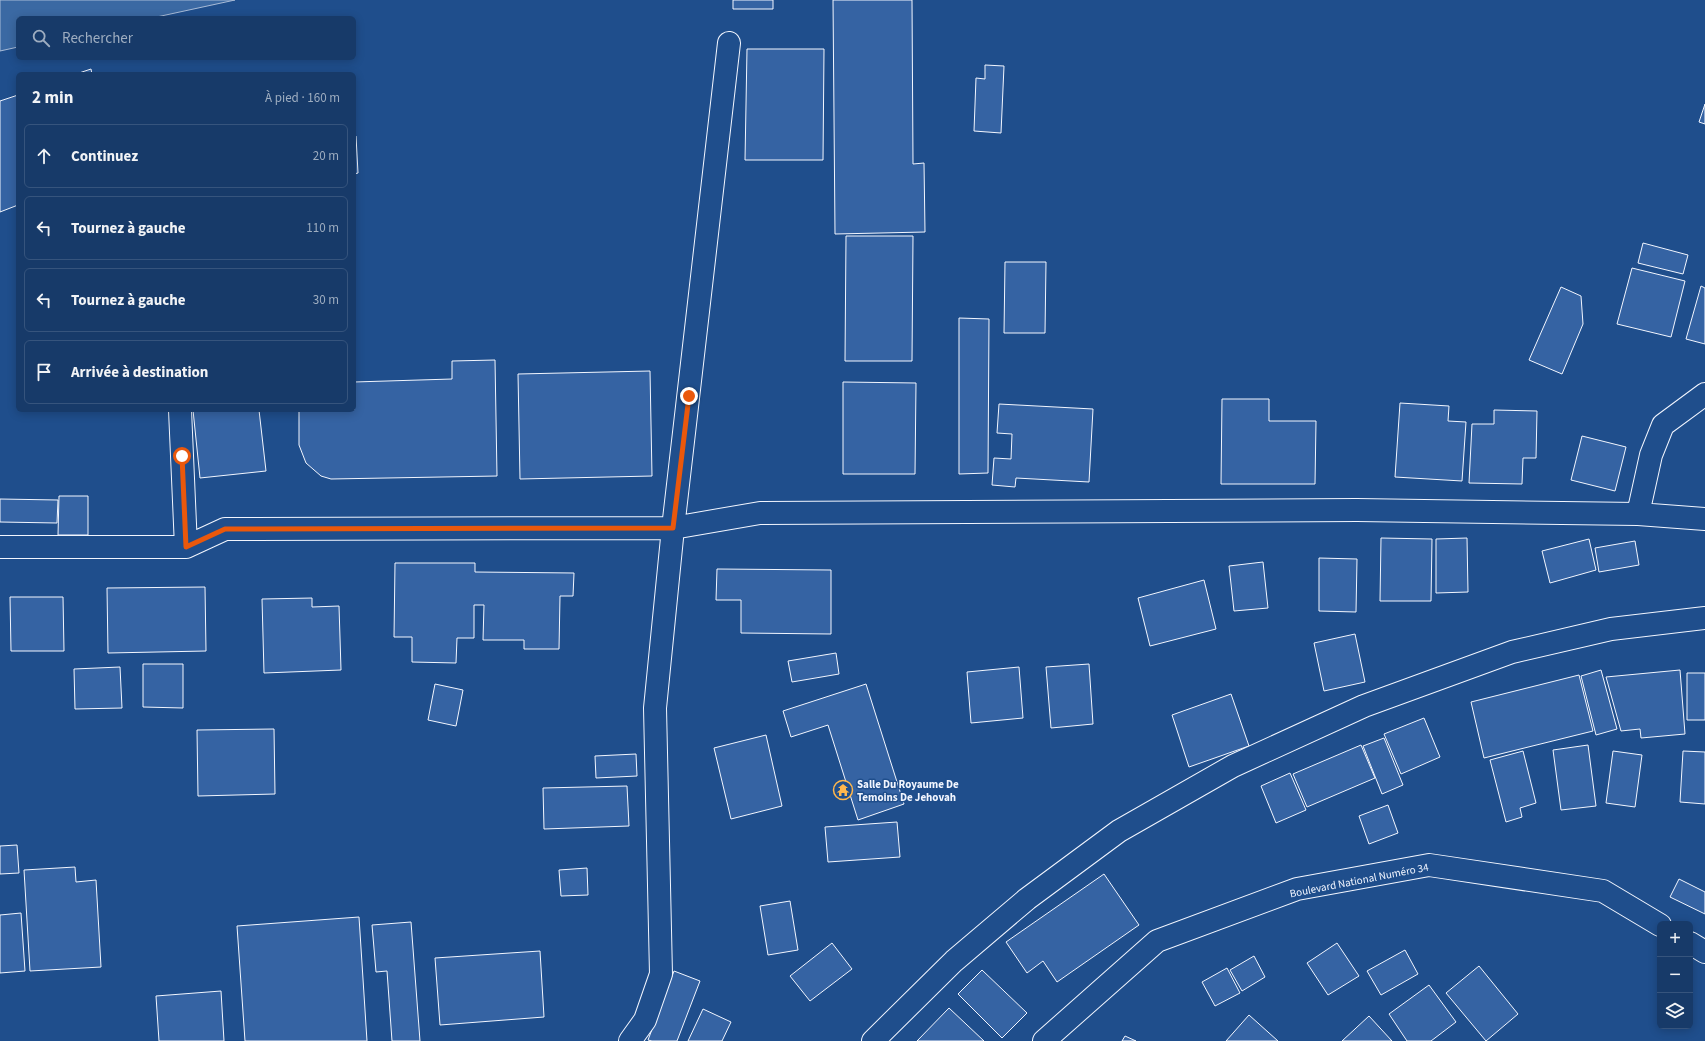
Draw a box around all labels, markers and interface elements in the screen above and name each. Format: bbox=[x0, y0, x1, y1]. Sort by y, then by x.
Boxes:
search box bbox=[16, 16, 356, 60]
icon: search bbox=[30, 27, 52, 49]
text: Rechercher bbox=[62, 28, 133, 49]
text: 2 min bbox=[32, 86, 73, 110]
text: À pied · 160 m bbox=[265, 89, 340, 107]
icon: ahead bbox=[33, 145, 55, 167]
text: Continuez bbox=[71, 146, 138, 167]
text: 20 m bbox=[313, 147, 339, 165]
icon: left bbox=[33, 217, 55, 239]
text: Tournez à gauche bbox=[71, 218, 186, 239]
text: 110 m bbox=[306, 219, 339, 237]
icon: left bbox=[33, 289, 55, 311]
text: Tournez à gauche bbox=[71, 290, 186, 311]
text: 30 m bbox=[313, 291, 339, 309]
icon: arrive bbox=[33, 361, 55, 383]
text: Arrivée à destination bbox=[71, 362, 208, 383]
route end bbox=[680, 387, 698, 405]
route start bbox=[173, 447, 191, 465]
place label: Salle Du Royaume De Temoins De Jehovah bbox=[857, 777, 959, 805]
temple icon: Salle Du Royaume De Temoins De Jehovah bbox=[832, 779, 854, 801]
street label: Boulevard National Numéro 34 bbox=[1288, 860, 1430, 901]
map controls bbox=[1657, 921, 1693, 1029]
button: + bbox=[1657, 921, 1693, 957]
button: − bbox=[1657, 957, 1693, 993]
button: layers bbox=[1657, 993, 1693, 1029]

